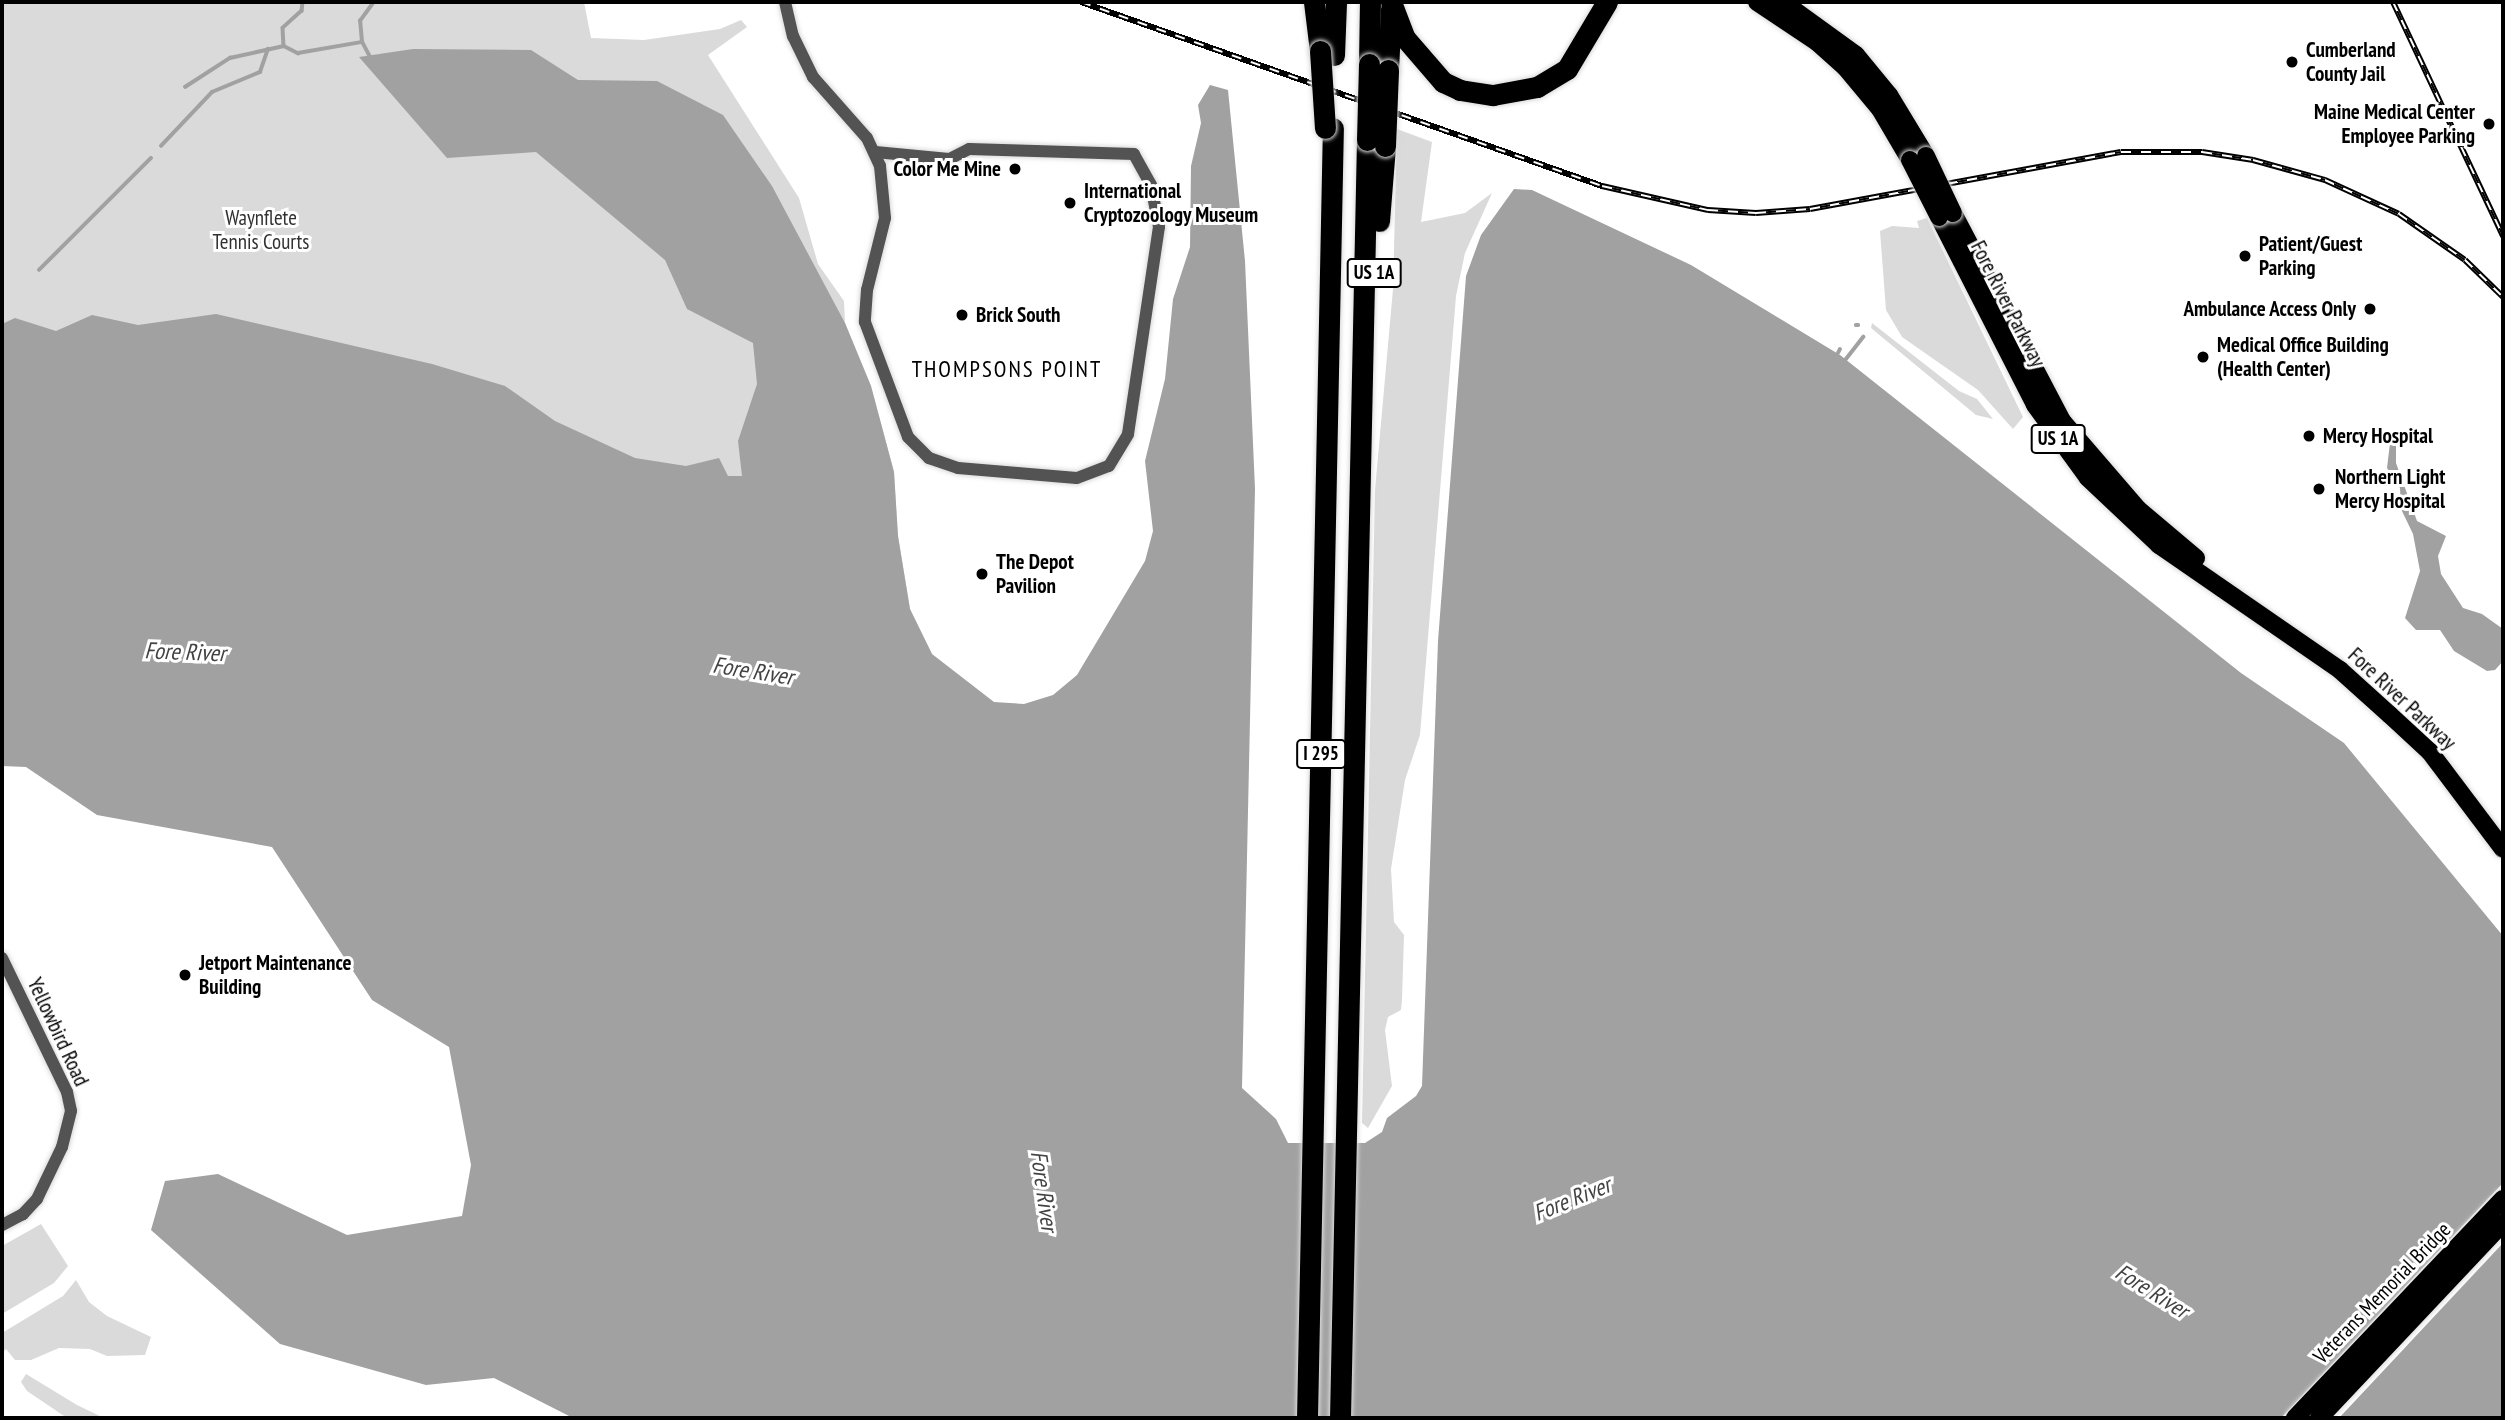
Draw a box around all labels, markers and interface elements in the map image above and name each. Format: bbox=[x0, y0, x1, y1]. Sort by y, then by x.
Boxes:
place label: Cumberland County Jail bbox=[2306, 37, 2396, 87]
marker: Cumberland County Jail bbox=[2284, 54, 2300, 70]
place label: Maine Medical Center Employee Parking bbox=[2314, 99, 2475, 149]
marker: Maine Medical Center Employee Parking bbox=[2481, 116, 2497, 132]
place label: Color Me Mine bbox=[893, 156, 1001, 182]
marker: Color Me Mine bbox=[1007, 161, 1023, 177]
place label: International Cryptozoology Museum bbox=[1084, 178, 1259, 228]
marker: International Cryptozoology Museum bbox=[1062, 195, 1078, 211]
park label: Waynflete Tennis Courts bbox=[213, 205, 309, 255]
place label: Patient/Guest Parking bbox=[2259, 231, 2362, 281]
street label: Fore River Parkway bbox=[1965, 237, 2051, 371]
marker: Patient/Guest Parking bbox=[2237, 248, 2253, 264]
road number: US 1A bbox=[1346, 258, 1402, 288]
place label: Ambulance Access Only bbox=[2182, 296, 2356, 322]
marker: Ambulance Access Only bbox=[2362, 301, 2378, 317]
place label: Brick South bbox=[976, 302, 1061, 328]
marker: Brick South bbox=[954, 307, 970, 323]
place label: Medical Office Building (Health Center) bbox=[2217, 332, 2389, 382]
marker: Medical Office Building (Health Center) bbox=[2195, 349, 2211, 365]
district label: THOMPSONS POINT bbox=[914, 355, 1100, 383]
place label: Mercy Hospital bbox=[2323, 423, 2434, 449]
road number: US 1A bbox=[2030, 424, 2086, 454]
marker: Mercy Hospital bbox=[2301, 428, 2317, 444]
place label: Northern Light Mercy Hospital bbox=[2335, 464, 2446, 514]
marker: Northern Light Mercy Hospital bbox=[2309, 479, 2329, 499]
place label: The Depot Pavilion bbox=[996, 549, 1074, 599]
marker: The Depot Pavilion bbox=[974, 566, 990, 582]
water label: Fore River bbox=[144, 637, 226, 667]
street label: Fore River Parkway bbox=[2343, 643, 2461, 755]
water label: Fore River bbox=[711, 651, 795, 691]
road number: I 295 bbox=[1295, 738, 1347, 769]
place label: Jetport Maintenance Building bbox=[199, 950, 351, 1000]
marker: Jetport Maintenance Building bbox=[177, 967, 193, 983]
street label: Yellowbird Road bbox=[22, 974, 94, 1090]
water label: Fore River bbox=[1025, 1149, 1063, 1233]
water label: Fore River bbox=[1529, 1171, 1615, 1227]
street label: Veterans Memorial Bridge bbox=[2308, 1217, 2456, 1369]
water label: Fore River bbox=[2110, 1258, 2194, 1324]

